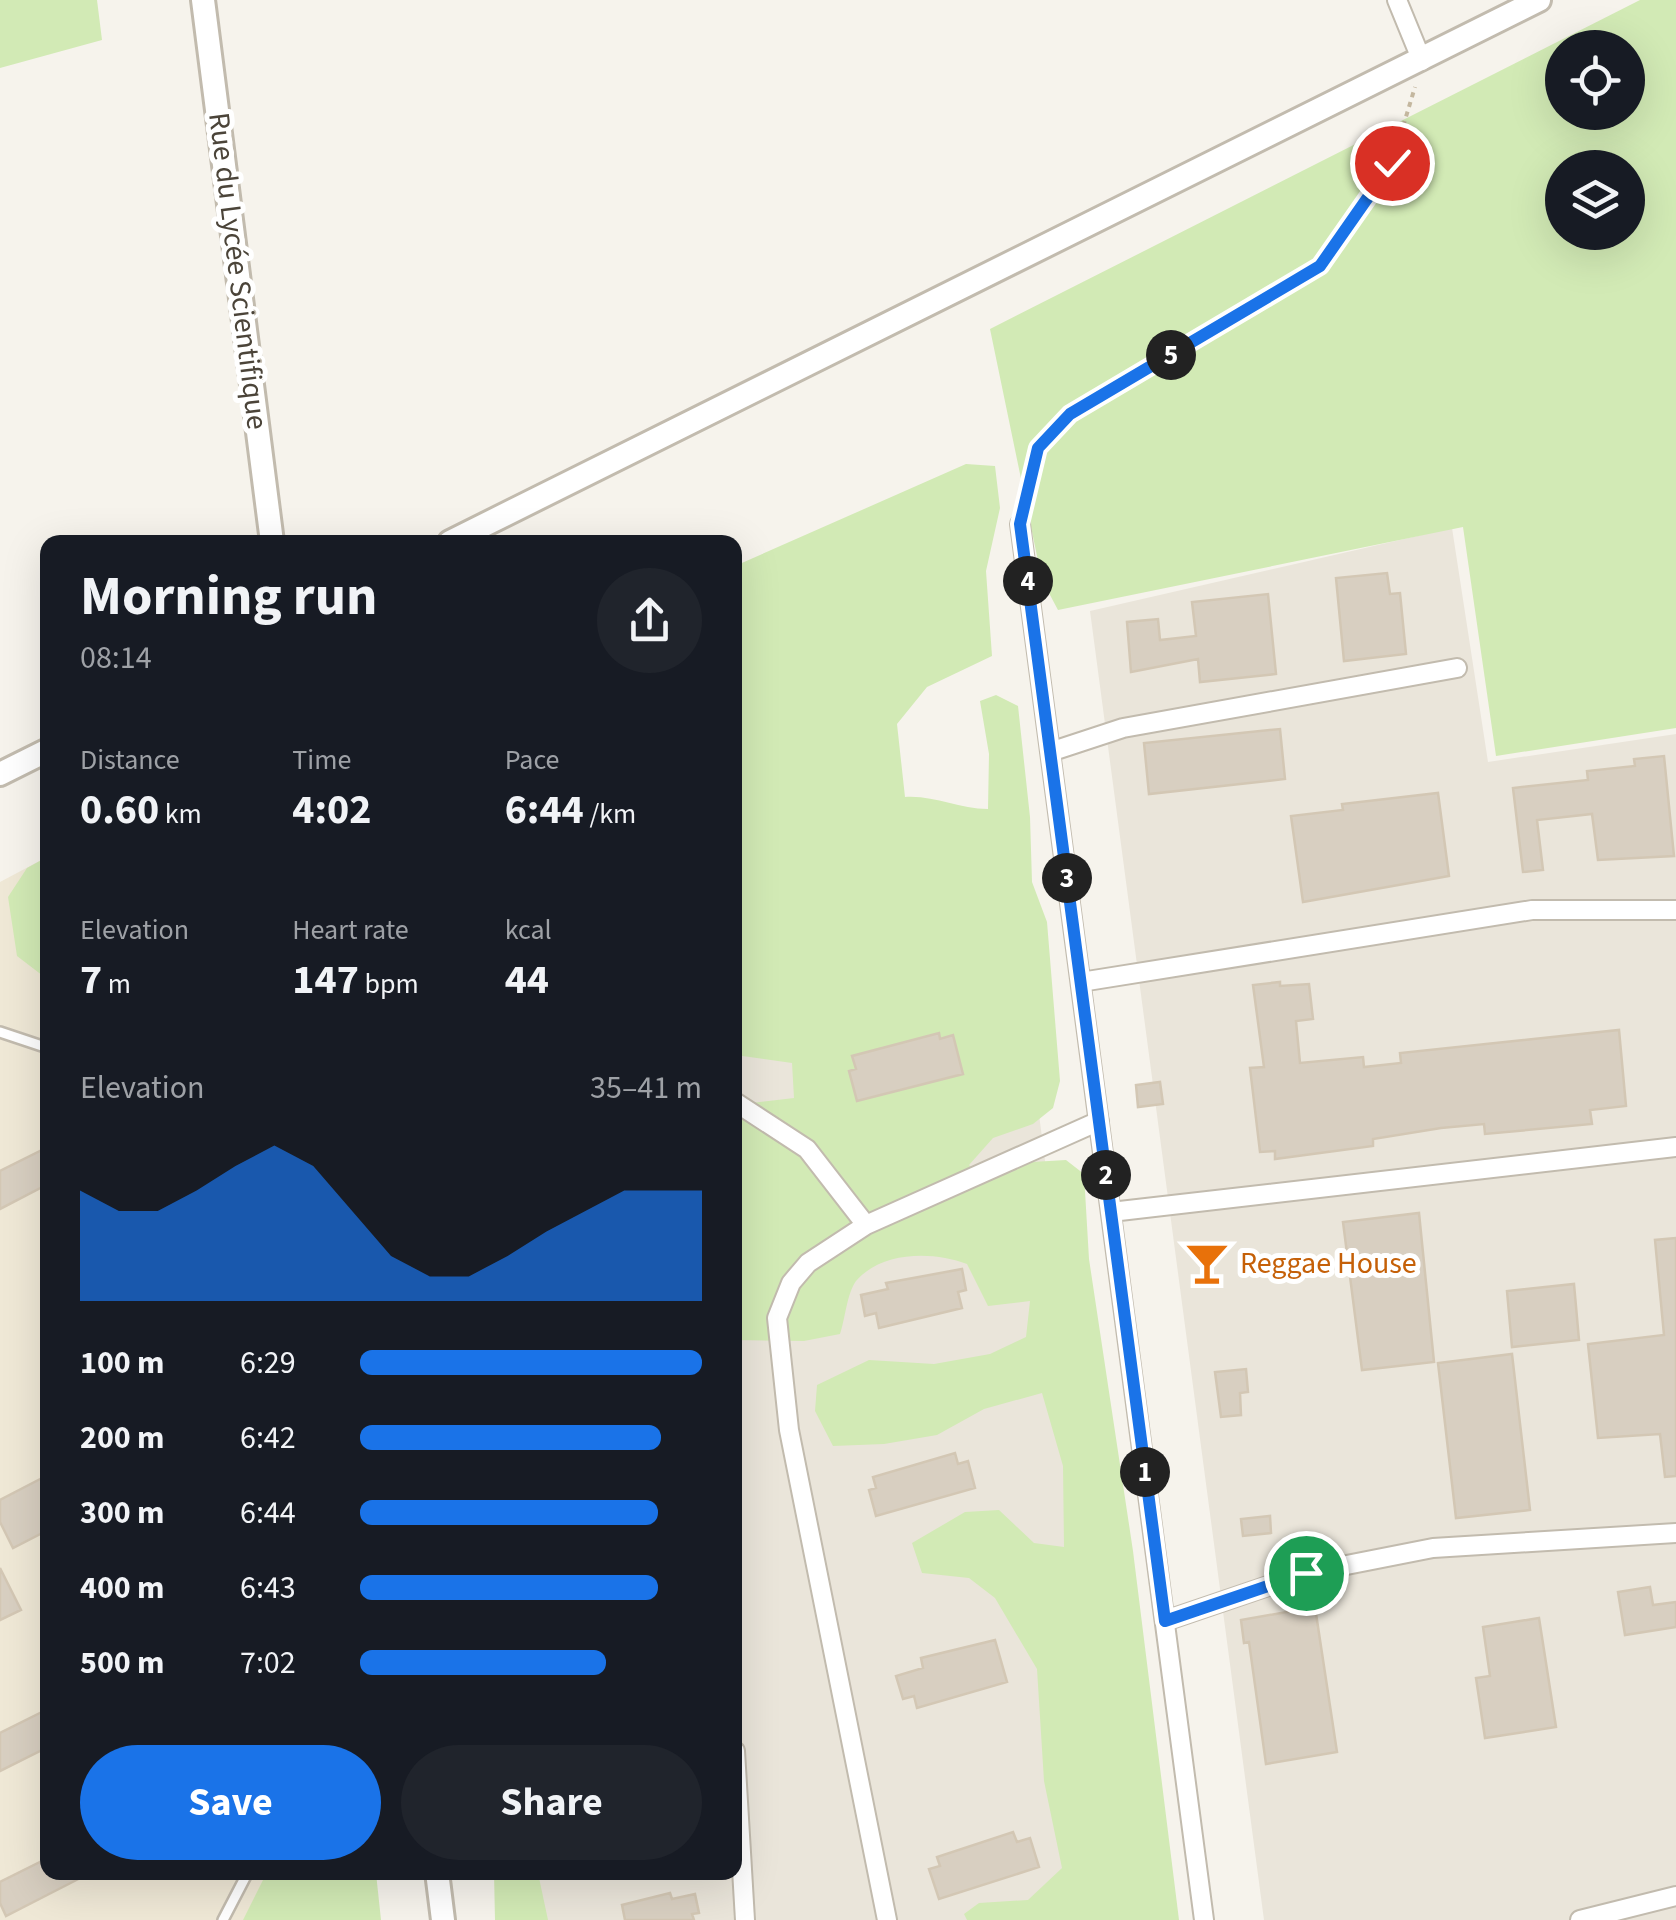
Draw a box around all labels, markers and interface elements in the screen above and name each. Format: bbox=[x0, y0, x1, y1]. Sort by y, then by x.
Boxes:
map controls bbox=[1545, 30, 1645, 250]
button: locate bbox=[1545, 30, 1645, 130]
street label: Rue du Lycée Scientifique bbox=[197, 110, 279, 432]
pin bbox=[1350, 121, 1435, 206]
icon: check bbox=[1365, 136, 1420, 191]
button: layers bbox=[1545, 150, 1645, 250]
pin: 5 bbox=[1146, 330, 1196, 380]
text: 5 bbox=[1164, 335, 1178, 375]
pin: 4 bbox=[1003, 556, 1053, 606]
text: Morning run bbox=[80, 558, 377, 636]
text: 4 bbox=[1021, 561, 1035, 601]
button: share bbox=[597, 568, 702, 673]
text: 08:14 bbox=[80, 635, 152, 681]
text: Distance bbox=[80, 740, 180, 780]
text: Time bbox=[292, 740, 351, 780]
text: Pace bbox=[505, 740, 560, 780]
text: 0.60 bbox=[80, 780, 159, 840]
text: 4:02 bbox=[292, 780, 371, 840]
text: 6:44 bbox=[505, 780, 584, 840]
text: km bbox=[159, 794, 202, 834]
text: /km bbox=[584, 794, 636, 834]
pin: 3 bbox=[1042, 853, 1092, 903]
text: 3 bbox=[1060, 858, 1074, 898]
text: Elevation bbox=[80, 910, 189, 950]
text: Heart rate bbox=[292, 910, 409, 950]
text: kcal bbox=[505, 910, 552, 950]
text: 7 bbox=[80, 950, 102, 1010]
text: 147 bbox=[292, 950, 359, 1010]
text: 44 bbox=[505, 950, 549, 1010]
text: m bbox=[102, 964, 131, 1004]
text: bpm bbox=[359, 964, 419, 1004]
text: Elevation bbox=[80, 1065, 205, 1111]
text: 35–41 m bbox=[590, 1065, 702, 1111]
pin: 2 bbox=[1081, 1150, 1131, 1200]
text: 2 bbox=[1099, 1155, 1113, 1195]
bar icon: Reggae House bbox=[1183, 1239, 1231, 1287]
place label: Reggae House bbox=[1240, 1242, 1417, 1285]
text: 100 m bbox=[80, 1340, 165, 1386]
text: 6:29 bbox=[240, 1340, 296, 1386]
text: 200 m bbox=[80, 1415, 165, 1461]
text: 6:42 bbox=[240, 1415, 296, 1461]
pin: 1 bbox=[1120, 1447, 1170, 1497]
text: 1 bbox=[1138, 1452, 1152, 1492]
text: 300 m bbox=[80, 1490, 165, 1536]
text: 6:44 bbox=[240, 1490, 296, 1536]
pin bbox=[1264, 1531, 1349, 1616]
icon: arrive bbox=[1279, 1546, 1334, 1601]
text: 400 m bbox=[80, 1565, 165, 1611]
text: 6:43 bbox=[240, 1565, 296, 1611]
text: 500 m bbox=[80, 1640, 165, 1686]
text: 7:02 bbox=[240, 1640, 296, 1686]
button: Save bbox=[80, 1745, 381, 1860]
button: Share bbox=[401, 1745, 702, 1860]

